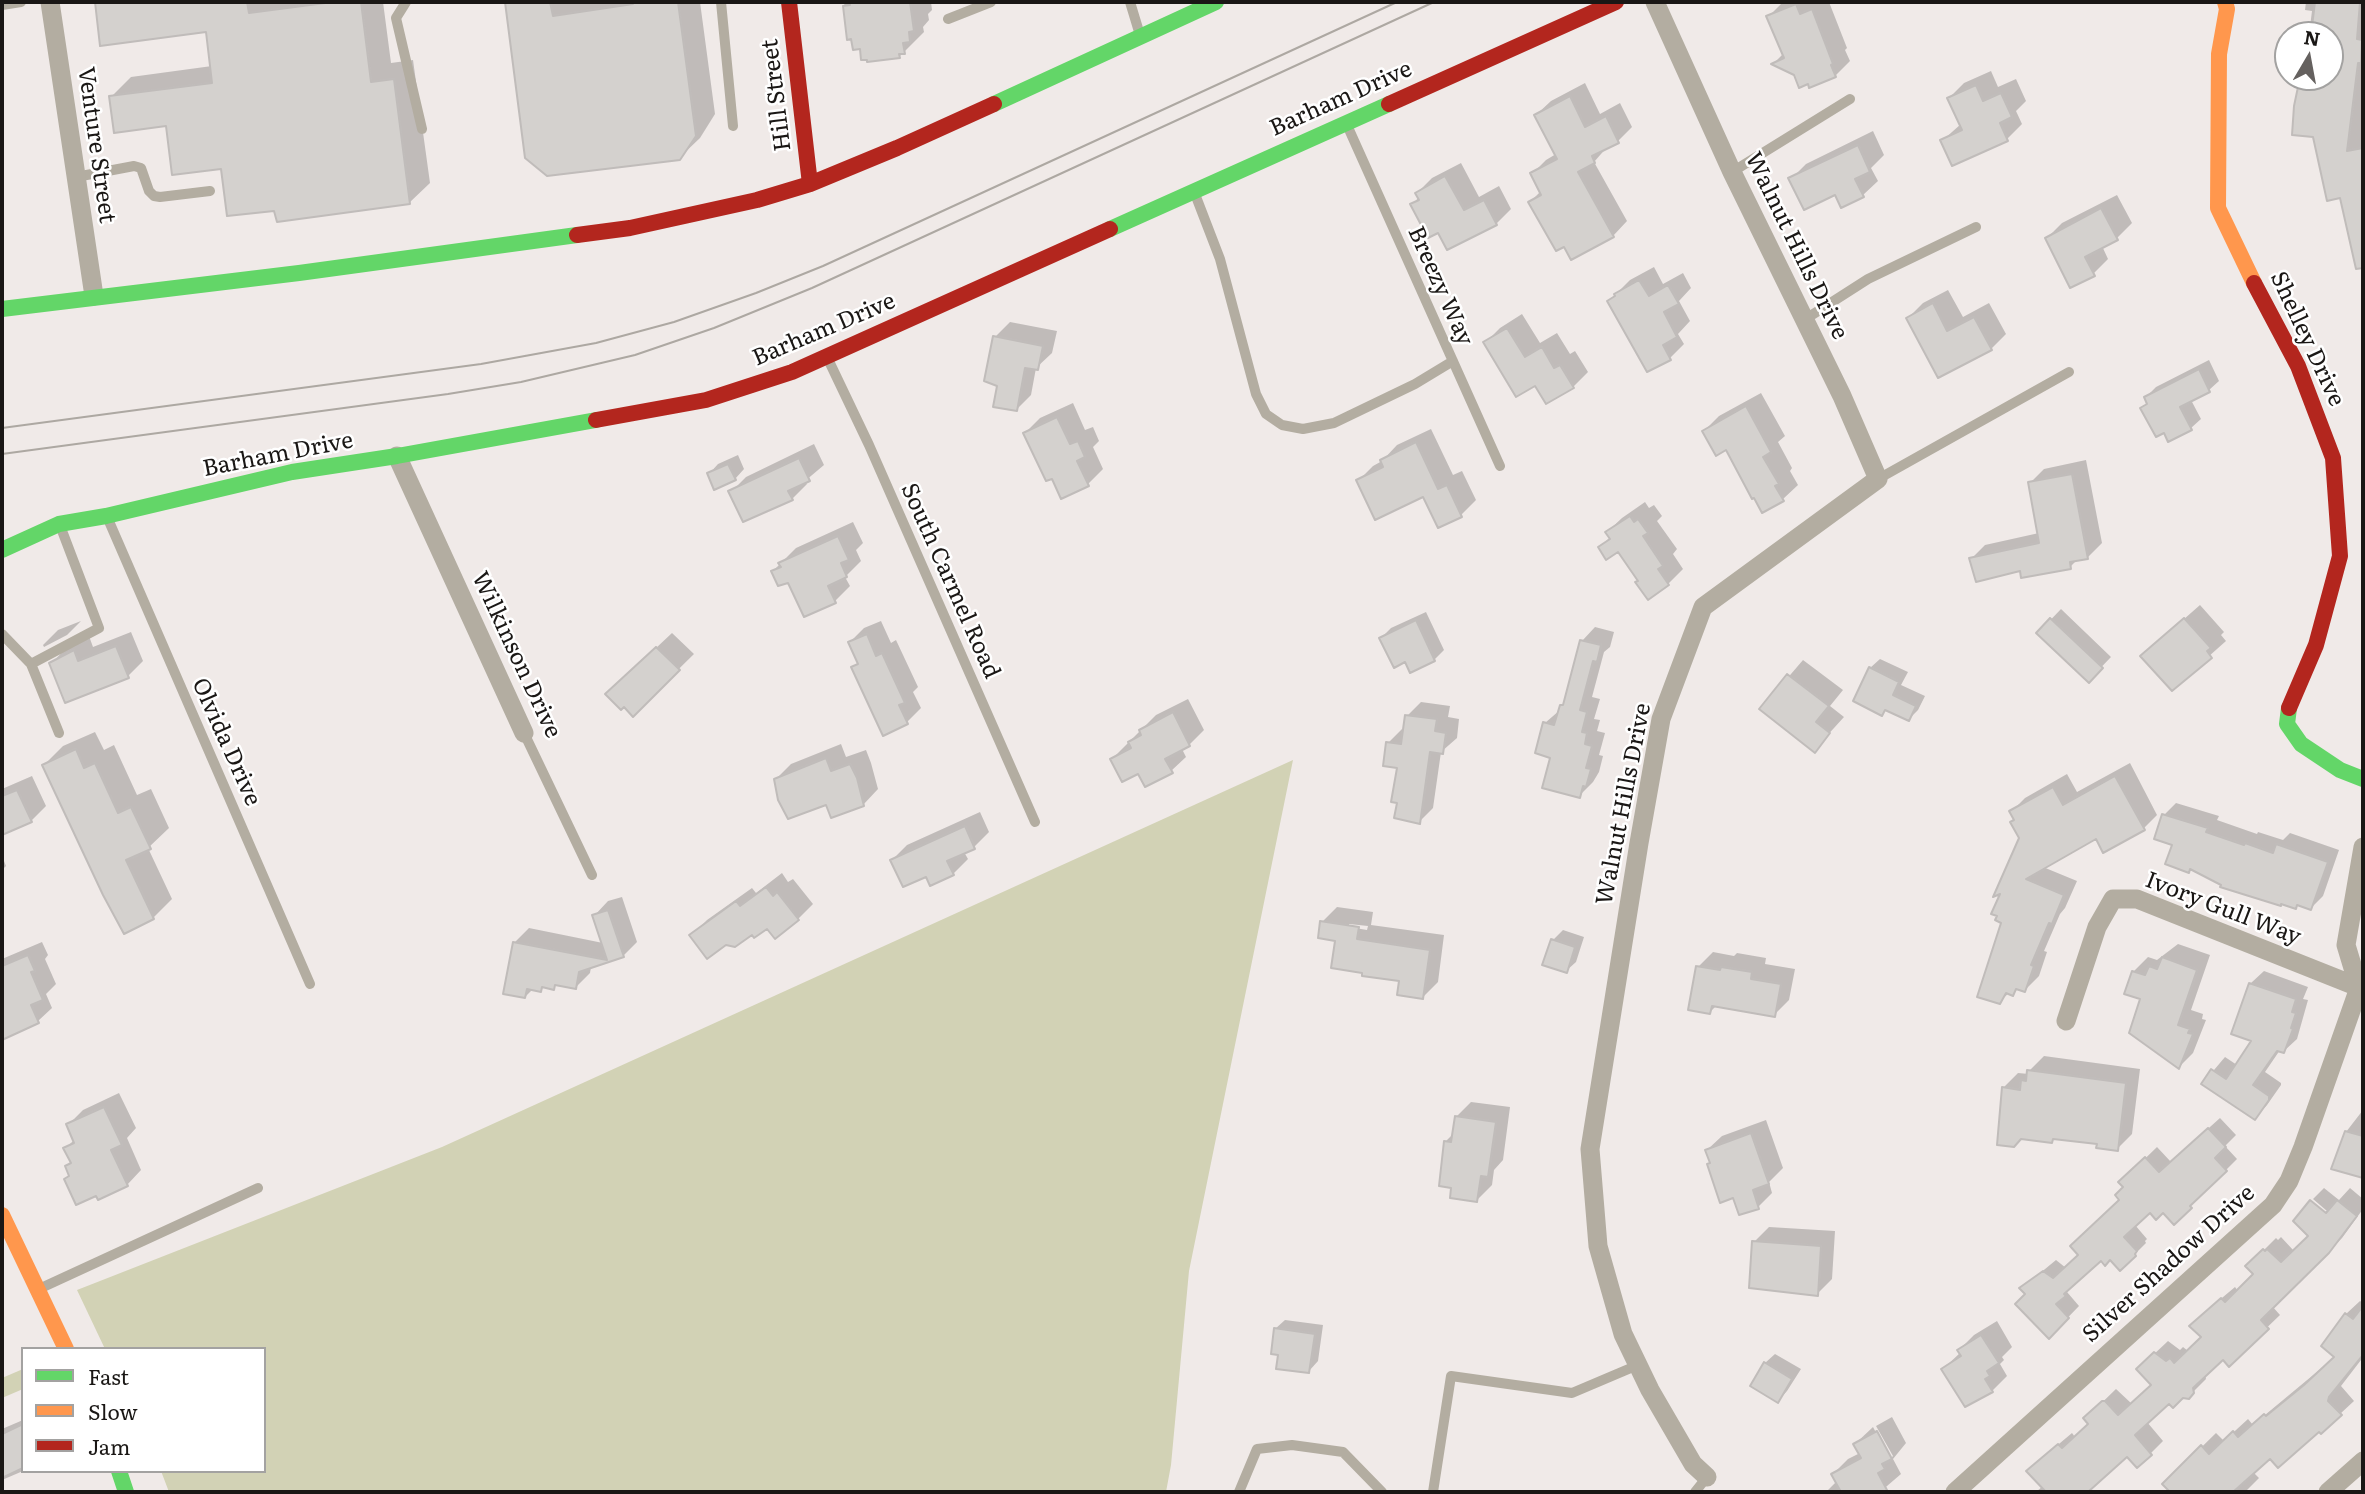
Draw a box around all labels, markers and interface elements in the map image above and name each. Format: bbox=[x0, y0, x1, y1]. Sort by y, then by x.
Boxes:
north arrow bbox=[2274, 21, 2344, 91]
text: N bbox=[2302, 22, 2323, 52]
street label: Hill Street bbox=[756, 37, 798, 153]
street label: Barham Drive bbox=[1266, 55, 1416, 143]
street label: Venture Street bbox=[71, 65, 121, 225]
street label: Walnut Hills Drive bbox=[1739, 148, 1853, 344]
street label: Breezy Way bbox=[1401, 222, 1479, 350]
street label: Shelley Drive bbox=[2264, 267, 2350, 411]
street label: Barham Drive bbox=[748, 288, 900, 372]
street label: Barham Drive bbox=[201, 427, 355, 483]
street label: South Carmel Road bbox=[895, 479, 1005, 683]
street label: Wilkinson Drive bbox=[465, 567, 567, 743]
street label: Olvida Drive bbox=[186, 674, 266, 810]
street label: Walnut Hills Drive bbox=[1591, 701, 1657, 907]
street label: Ivory Gull Way bbox=[2141, 867, 2305, 951]
street label: Silver Shadow Drive bbox=[2077, 1180, 2261, 1348]
legend bbox=[21, 1347, 266, 1473]
text: Fast bbox=[88, 1360, 129, 1391]
text: Slow bbox=[88, 1395, 138, 1426]
text: Jam bbox=[88, 1430, 130, 1461]

